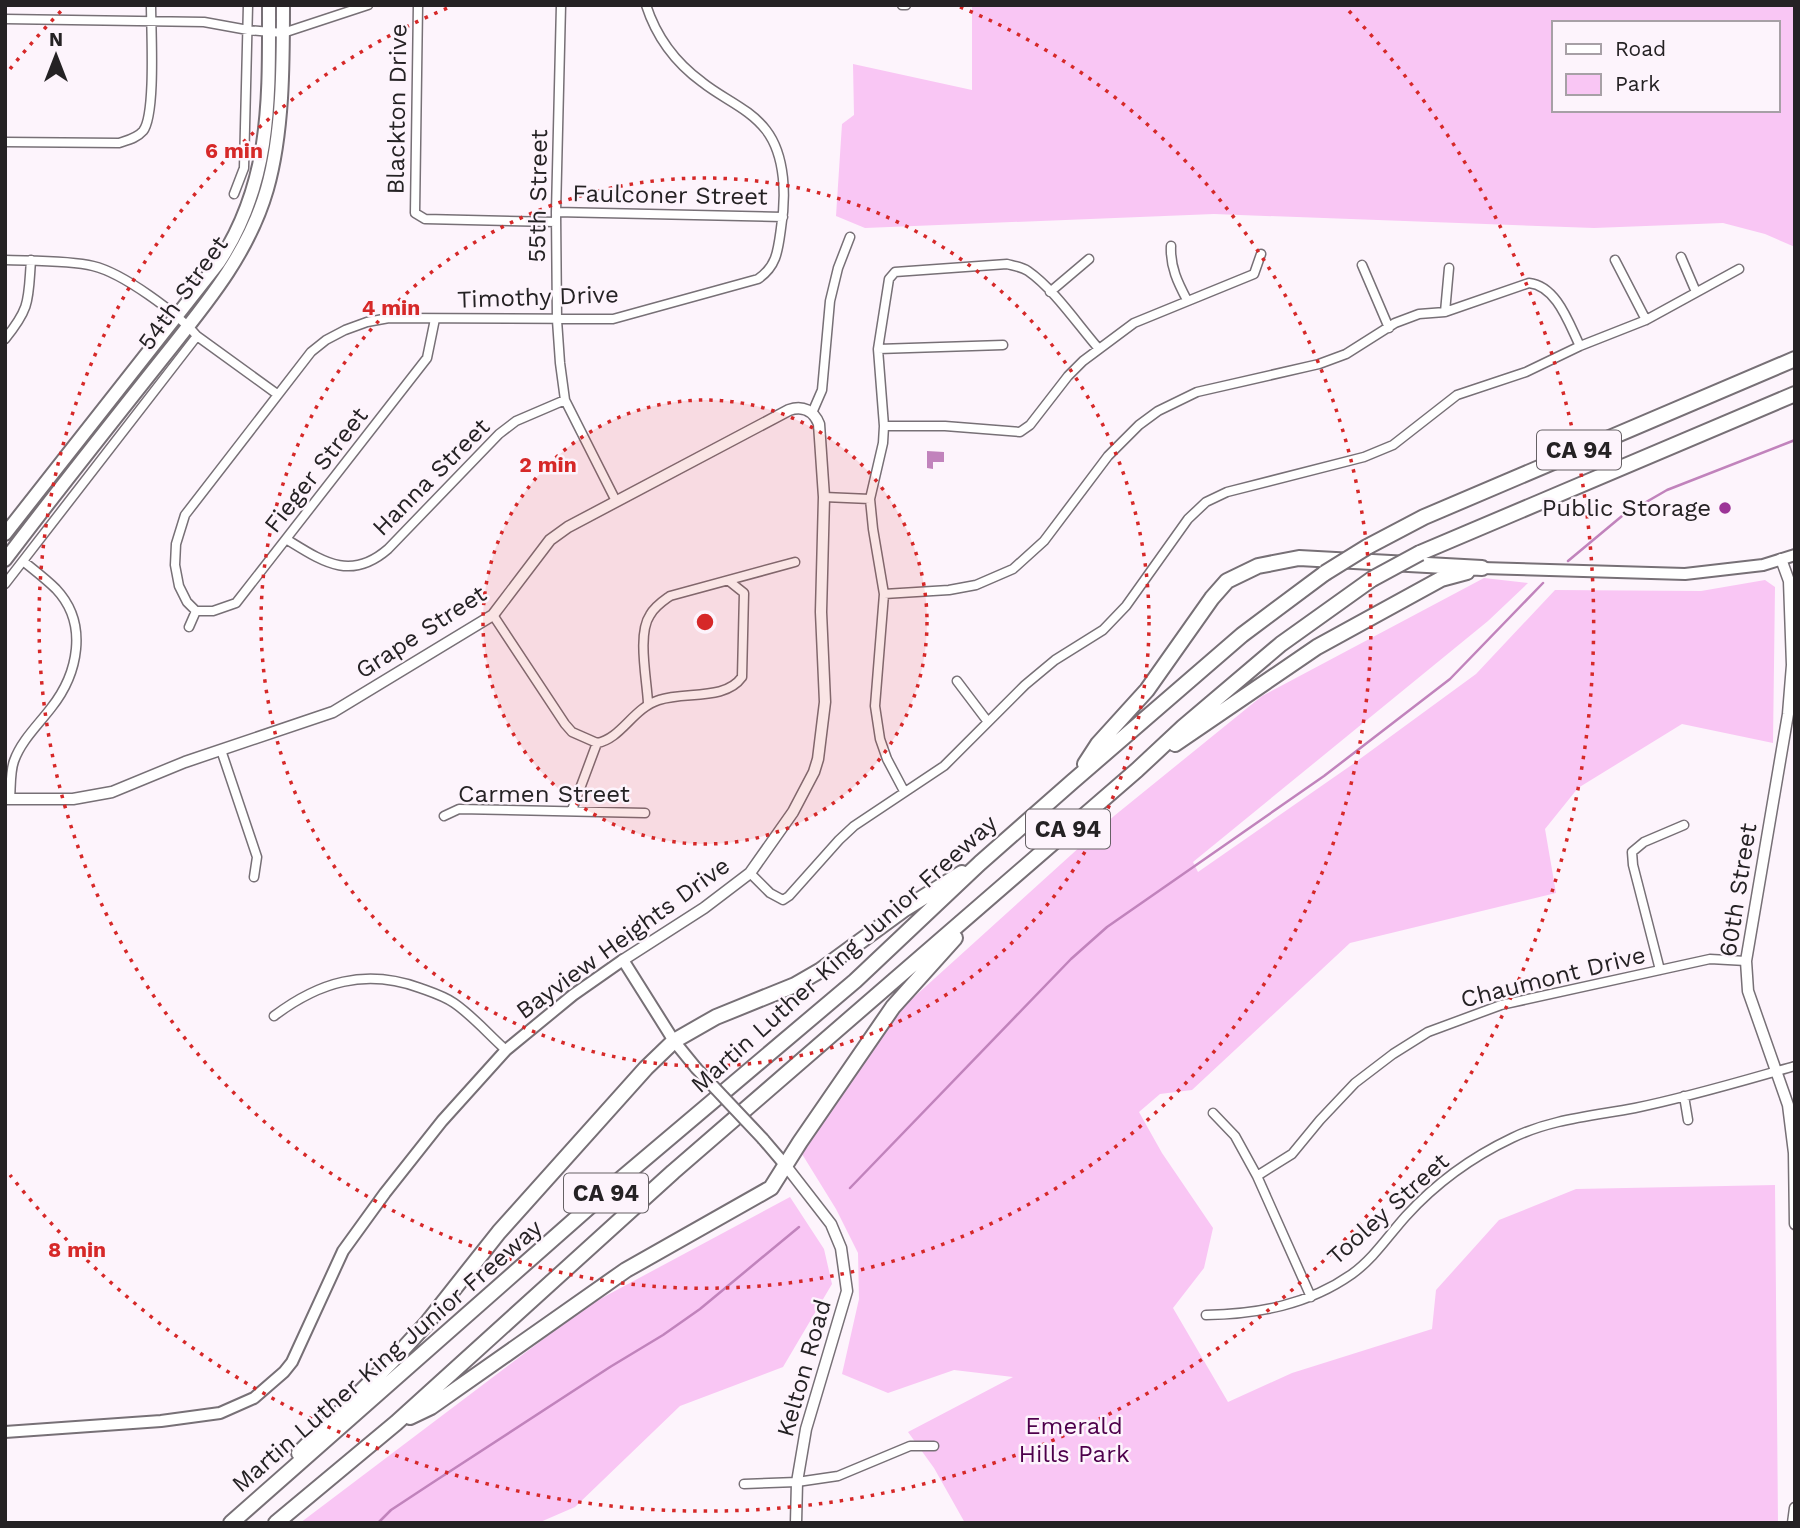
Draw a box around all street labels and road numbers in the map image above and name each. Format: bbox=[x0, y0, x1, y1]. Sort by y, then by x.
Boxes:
street label: Blackton Drive bbox=[382, 23, 412, 195]
street label: 55th Street bbox=[523, 129, 553, 263]
street label: Faulconer Street bbox=[572, 179, 768, 211]
street label: 54th Street bbox=[132, 231, 234, 355]
street label: Timothy Drive bbox=[457, 280, 619, 314]
street label: Fieger Street bbox=[258, 402, 374, 538]
street label: Hanna Street bbox=[367, 413, 495, 541]
road number: CA 94 bbox=[1537, 431, 1621, 470]
street label: Grape Street bbox=[351, 579, 491, 685]
street label: Carmen Street bbox=[458, 780, 630, 808]
street label: Martin Luther King Junior Freeway bbox=[685, 809, 1003, 1099]
road number: CA 94 bbox=[1026, 810, 1110, 848]
street label: 60th Street bbox=[1714, 821, 1762, 959]
street label: Bayview Heights Drive bbox=[511, 851, 735, 1025]
street label: Chaumont Drive bbox=[1458, 940, 1648, 1014]
street label: Tooley Street bbox=[1322, 1147, 1454, 1271]
road number: CA 94 bbox=[564, 1174, 648, 1212]
street label: Martin Luther King Junior Freeway bbox=[226, 1213, 548, 1498]
street label: Kelton Road bbox=[771, 1296, 837, 1440]

